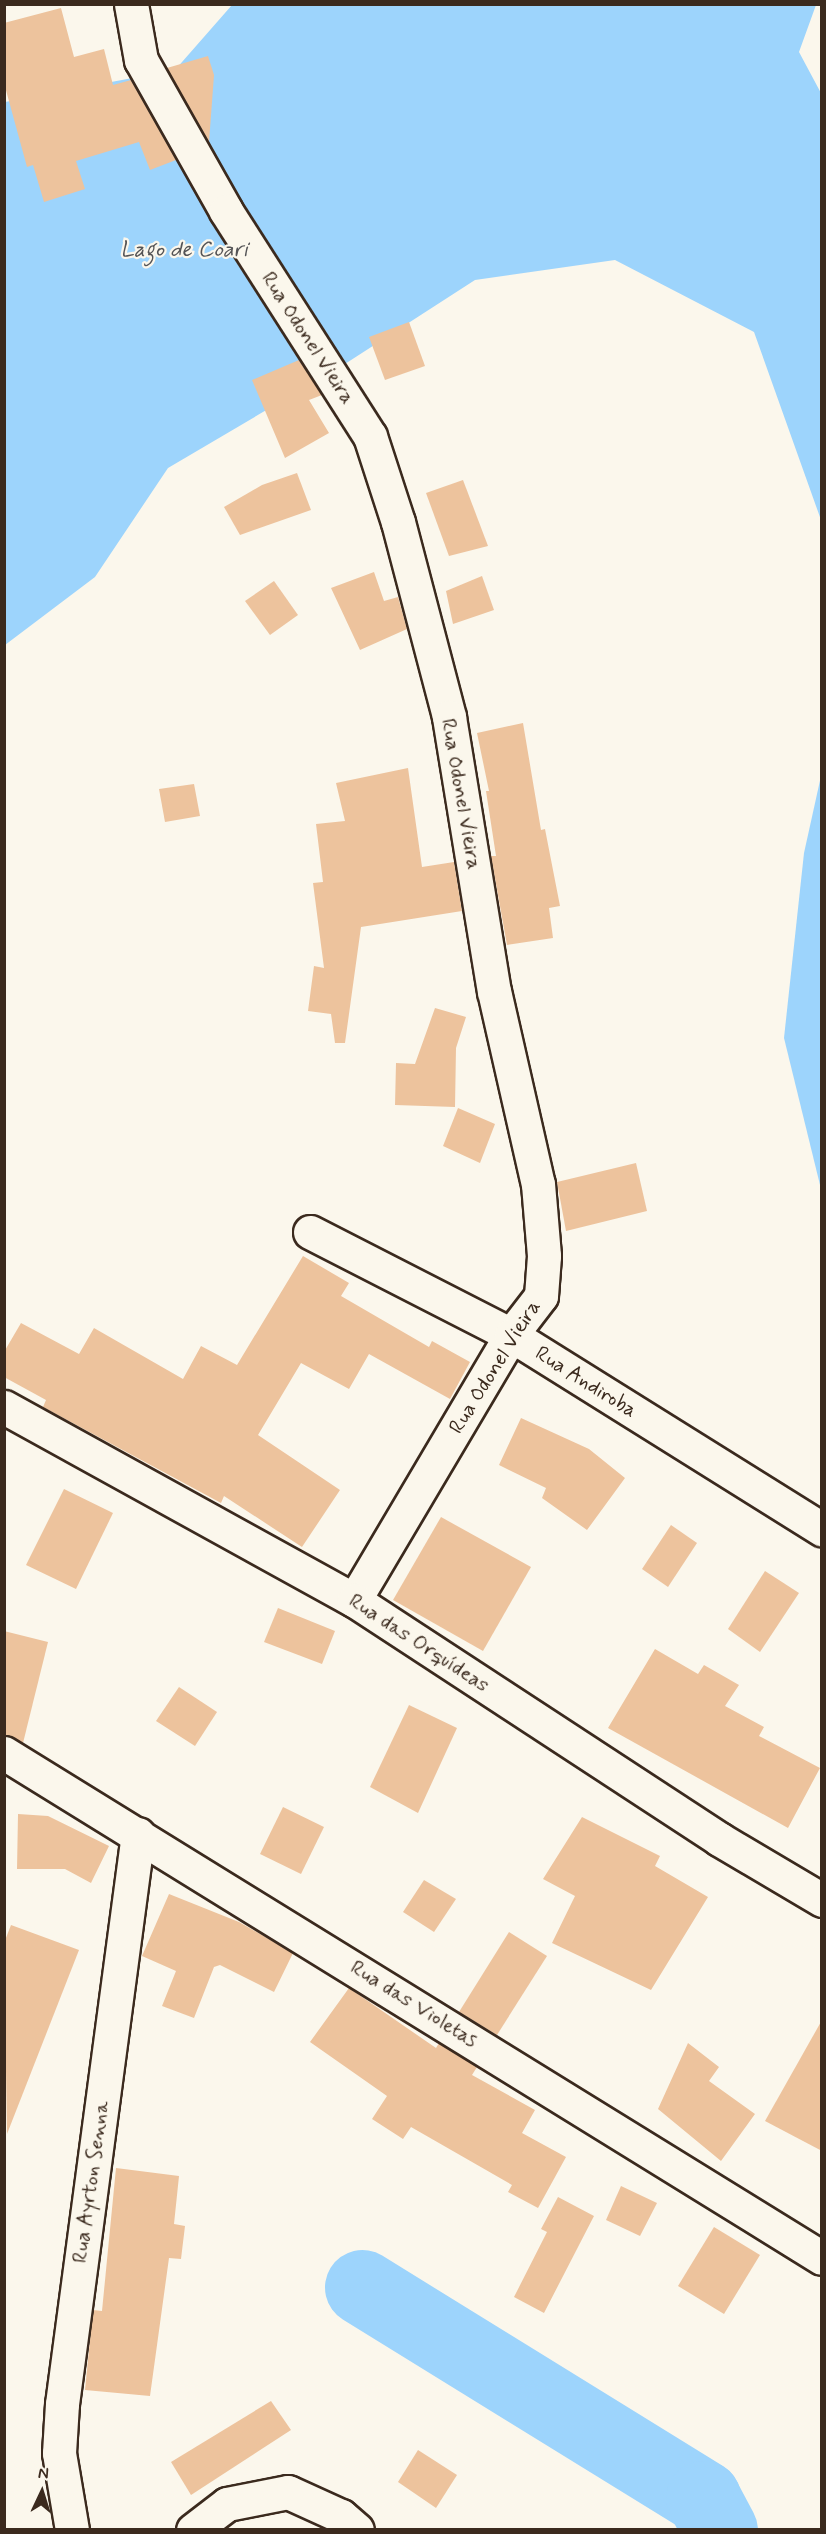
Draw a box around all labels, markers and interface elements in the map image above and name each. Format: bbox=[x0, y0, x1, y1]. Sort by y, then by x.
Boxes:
water label: Lago de Coari bbox=[121, 238, 247, 264]
street label: Rua Odonel Vieira bbox=[255, 267, 361, 409]
street label: Rua Odonel Vieira bbox=[435, 716, 487, 872]
street label: Rua Odonel Vieira bbox=[443, 1295, 547, 1439]
street label: Rua Andiroba bbox=[530, 1341, 642, 1423]
street label: Rua das Orquídeas bbox=[345, 1589, 493, 1697]
street label: Rua das Violetas bbox=[347, 1955, 481, 2053]
street label: Rua Ayrton Senna bbox=[67, 2100, 115, 2264]
north arrow bbox=[12, 2462, 72, 2522]
text: N bbox=[37, 2463, 49, 2484]

